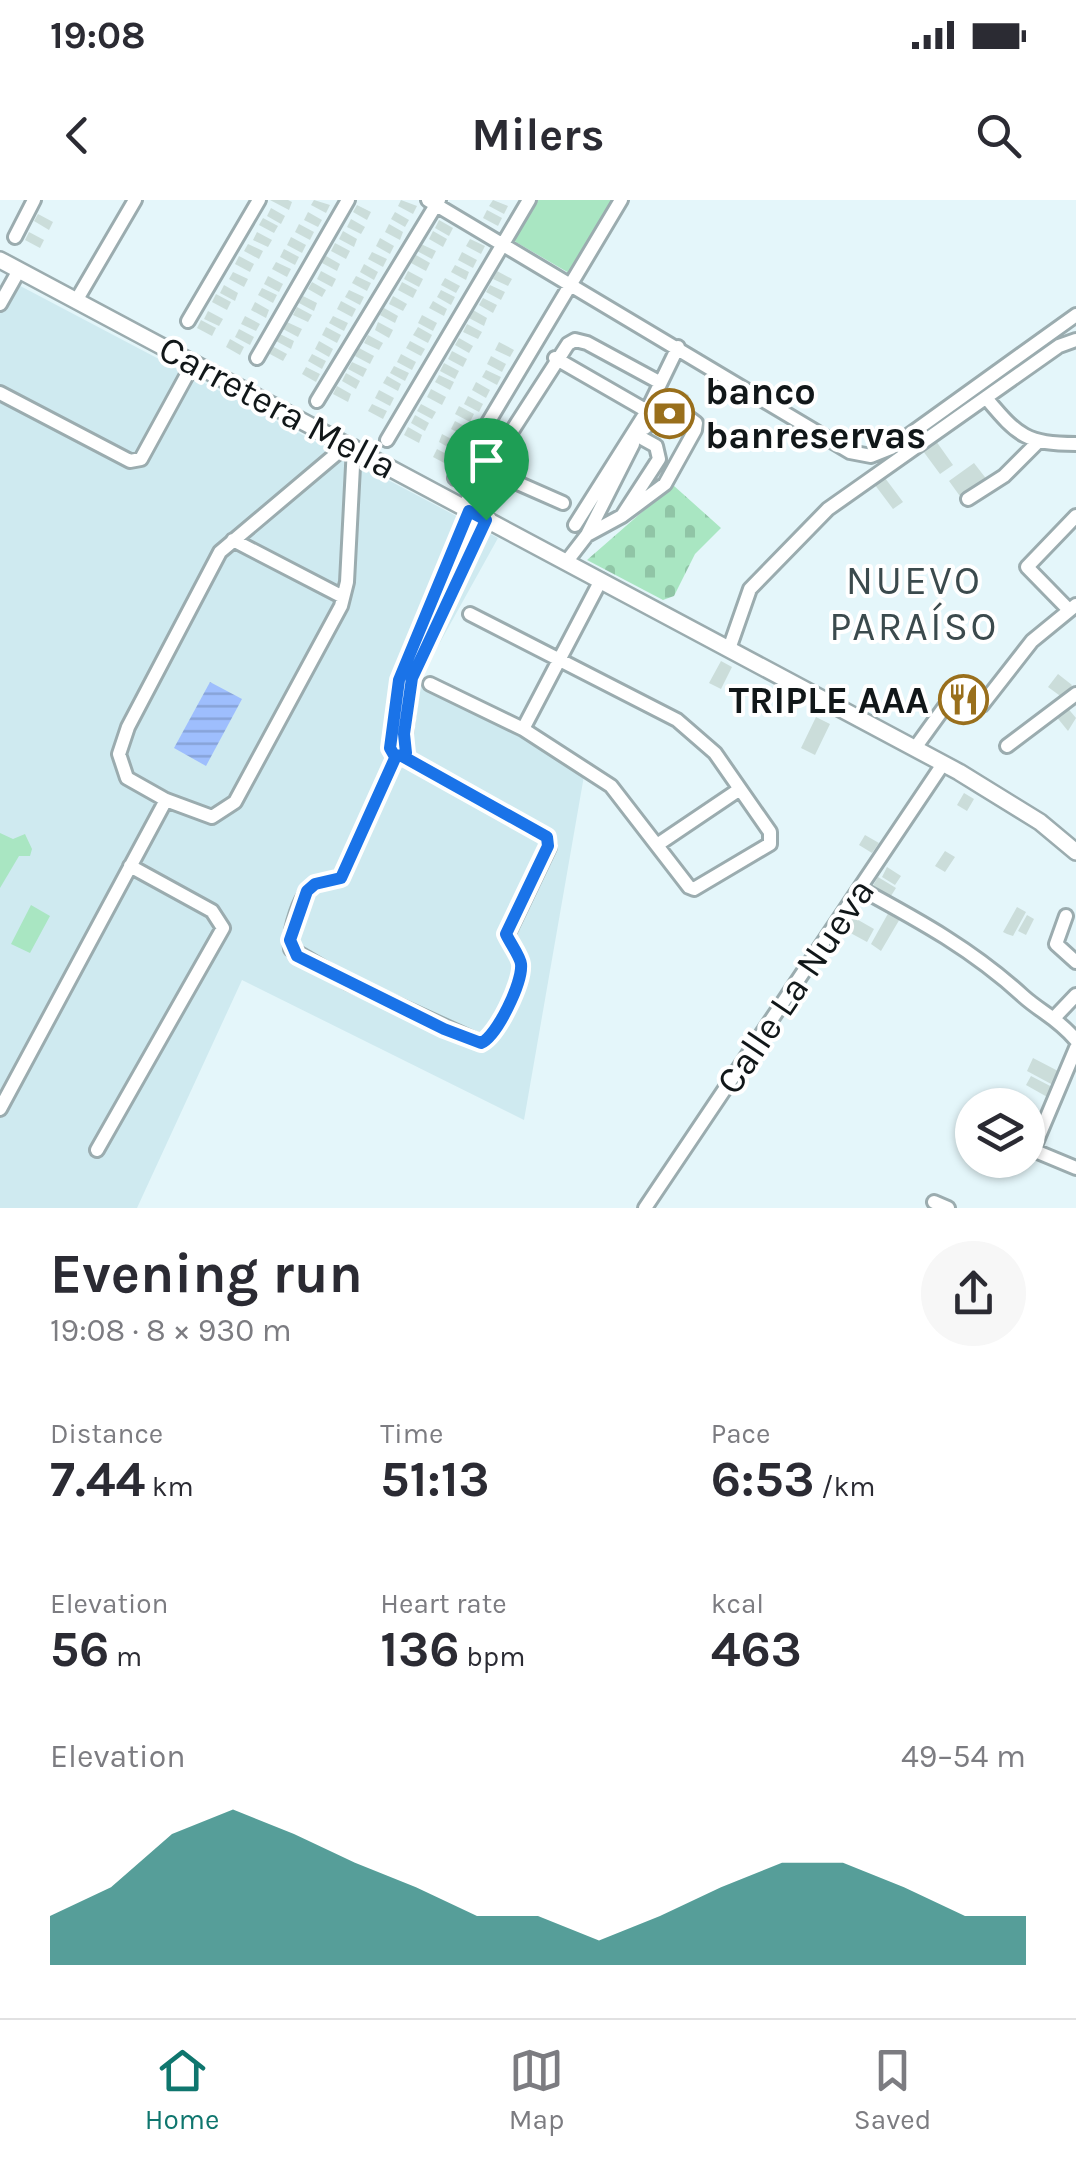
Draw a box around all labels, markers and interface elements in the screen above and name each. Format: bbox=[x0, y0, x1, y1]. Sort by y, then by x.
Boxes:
text: 19:08 bbox=[50, 13, 146, 58]
icon: back bbox=[50, 108, 105, 163]
icon: search bbox=[971, 108, 1026, 163]
text: Milers bbox=[471, 109, 605, 161]
street label: Carretera Mella bbox=[151, 326, 404, 489]
place label: banco banreservas bbox=[705, 369, 926, 458]
bank icon: banco banreservas bbox=[644, 387, 696, 439]
pin bbox=[444, 418, 529, 521]
icon: arrive bbox=[459, 433, 514, 488]
district label: NUEVO PARAÍSO bbox=[829, 557, 999, 650]
restaurant icon: TRIPLE AAA bbox=[938, 674, 990, 726]
place label: TRIPLE AAA bbox=[729, 678, 929, 723]
street label: Calle La Nueva bbox=[707, 870, 884, 1103]
map controls bbox=[955, 1088, 1045, 1178]
button: layers bbox=[955, 1088, 1045, 1178]
button: share bbox=[921, 1241, 1026, 1346]
text: Evening run bbox=[50, 1242, 363, 1306]
text: 19:08 · 8 × 930 m bbox=[50, 1312, 292, 1349]
text: Distance bbox=[50, 1417, 163, 1450]
text: Time bbox=[380, 1417, 443, 1450]
text: Pace bbox=[711, 1417, 770, 1450]
text: 7.44 bbox=[50, 1450, 145, 1509]
text: 51:13 bbox=[380, 1450, 490, 1509]
text: 6:53 bbox=[711, 1450, 815, 1509]
text: km bbox=[145, 1470, 194, 1503]
text: /km bbox=[815, 1470, 875, 1503]
text: Elevation bbox=[50, 1587, 169, 1620]
text: Heart rate bbox=[380, 1587, 507, 1620]
text: kcal bbox=[711, 1587, 764, 1620]
text: 56 bbox=[50, 1620, 109, 1679]
text: 136 bbox=[380, 1620, 460, 1679]
text: 463 bbox=[711, 1620, 802, 1679]
text: m bbox=[109, 1640, 142, 1673]
text: bpm bbox=[460, 1640, 525, 1673]
text: Elevation bbox=[50, 1738, 185, 1775]
text: 49–54 m bbox=[901, 1738, 1026, 1775]
tab: Home bbox=[145, 2043, 219, 2136]
tab: Map bbox=[509, 2043, 564, 2136]
tab: Saved bbox=[854, 2043, 931, 2136]

